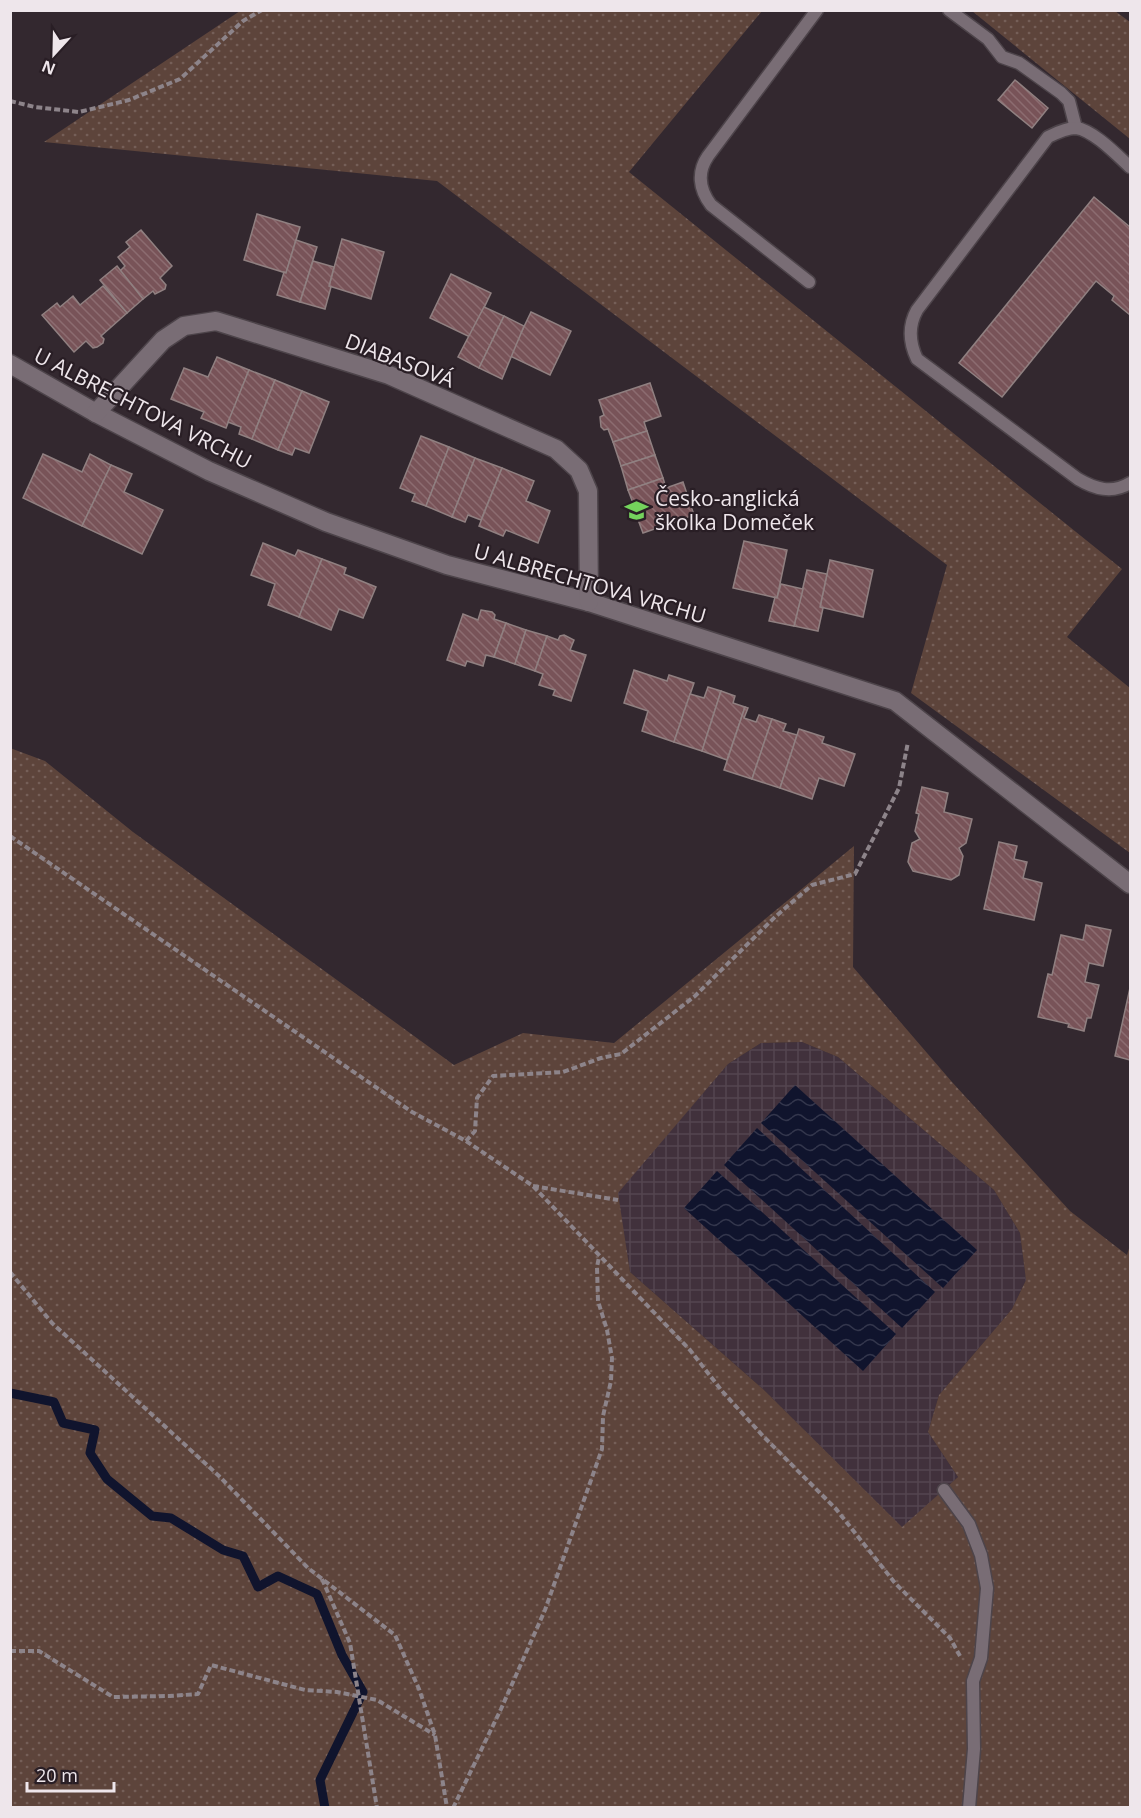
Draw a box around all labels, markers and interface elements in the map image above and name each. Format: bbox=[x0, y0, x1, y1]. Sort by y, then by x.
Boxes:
north arrow bbox=[24, 24, 84, 84]
text: N bbox=[38, 55, 59, 81]
street label: DIABASOVÁ bbox=[341, 326, 459, 394]
street label: U ALBRECHTOVA VRCHU bbox=[29, 341, 257, 475]
place label: Česko-anglická školka Domeček bbox=[655, 484, 814, 536]
school or university icon: Česko-anglická školka Domeček bbox=[624, 497, 650, 523]
street label: U ALBRECHTOVA VRCHU bbox=[471, 536, 709, 630]
scale bar bbox=[27, 1755, 114, 1793]
text: 20 m bbox=[36, 1763, 78, 1787]

